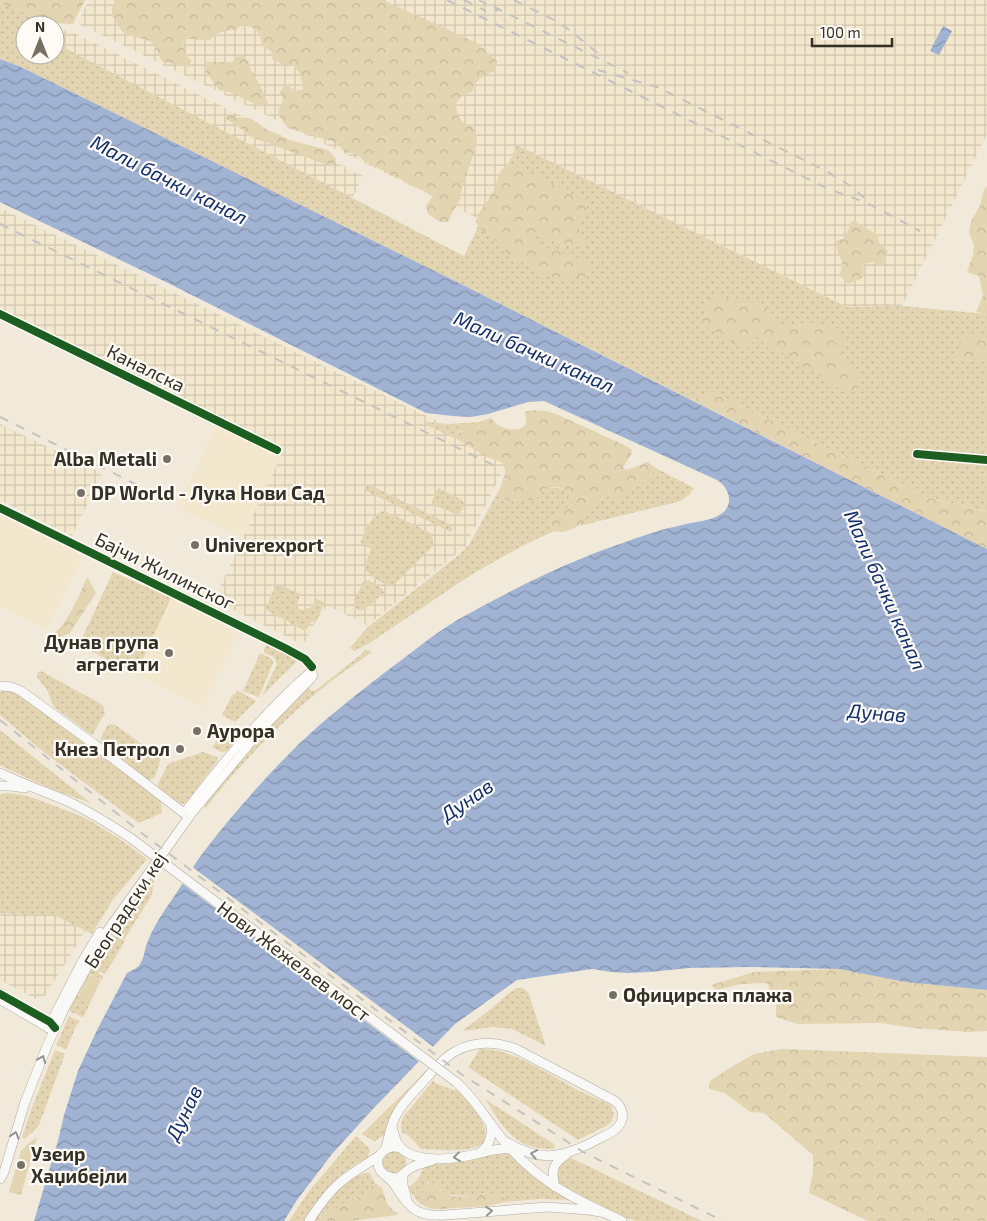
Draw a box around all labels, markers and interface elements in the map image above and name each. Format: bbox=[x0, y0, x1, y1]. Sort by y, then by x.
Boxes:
north arrow bbox=[15, 15, 65, 65]
scale bar bbox=[812, 15, 892, 47]
text: N bbox=[35, 18, 45, 35]
text: 100 m bbox=[820, 23, 861, 41]
water label: Мали бачки канал bbox=[87, 129, 252, 229]
water label: Мали бачки канал bbox=[451, 305, 618, 397]
street label: Каналска bbox=[103, 339, 189, 396]
place label: Alba Metali bbox=[54, 447, 157, 470]
marker: Alba Metali bbox=[161, 453, 173, 465]
place label: DP World - Лука Нови Сад bbox=[91, 481, 325, 504]
marker: DP World - Лука Нови Сад bbox=[75, 487, 87, 499]
water label: Мали бачки канал bbox=[840, 506, 932, 673]
street label: Бајчи Жилинског bbox=[92, 527, 239, 614]
place label: Univerexport bbox=[205, 533, 324, 556]
marker: Univerexport bbox=[189, 539, 201, 551]
place label: Дунав група агрегати bbox=[44, 630, 159, 675]
marker: Дунав група агрегати bbox=[163, 647, 175, 659]
water label: Дунав bbox=[846, 697, 907, 727]
place label: Аурора bbox=[207, 719, 275, 742]
marker: Аурора bbox=[191, 725, 203, 737]
place label: Кнез Петрол bbox=[54, 737, 170, 760]
marker: Кнез Петрол bbox=[174, 743, 186, 755]
water label: Дунав bbox=[435, 773, 497, 826]
street label: Београдски кеј bbox=[78, 847, 171, 972]
street label: Нови Жежељев мост bbox=[213, 895, 375, 1026]
place label: Официрска плажа bbox=[623, 983, 792, 1006]
marker: Официрска плажа bbox=[607, 989, 619, 1001]
one-way arrow bbox=[35, 1055, 46, 1064]
water label: Дунав bbox=[159, 1081, 207, 1145]
one-way arrow bbox=[9, 1131, 19, 1139]
place label: Узеир Хаџибејли bbox=[31, 1142, 127, 1187]
one-way arrow bbox=[530, 1149, 539, 1160]
one-way arrow bbox=[453, 1151, 461, 1162]
marker: Узеир Хаџибејли bbox=[15, 1159, 27, 1171]
one-way arrow bbox=[485, 1206, 493, 1217]

